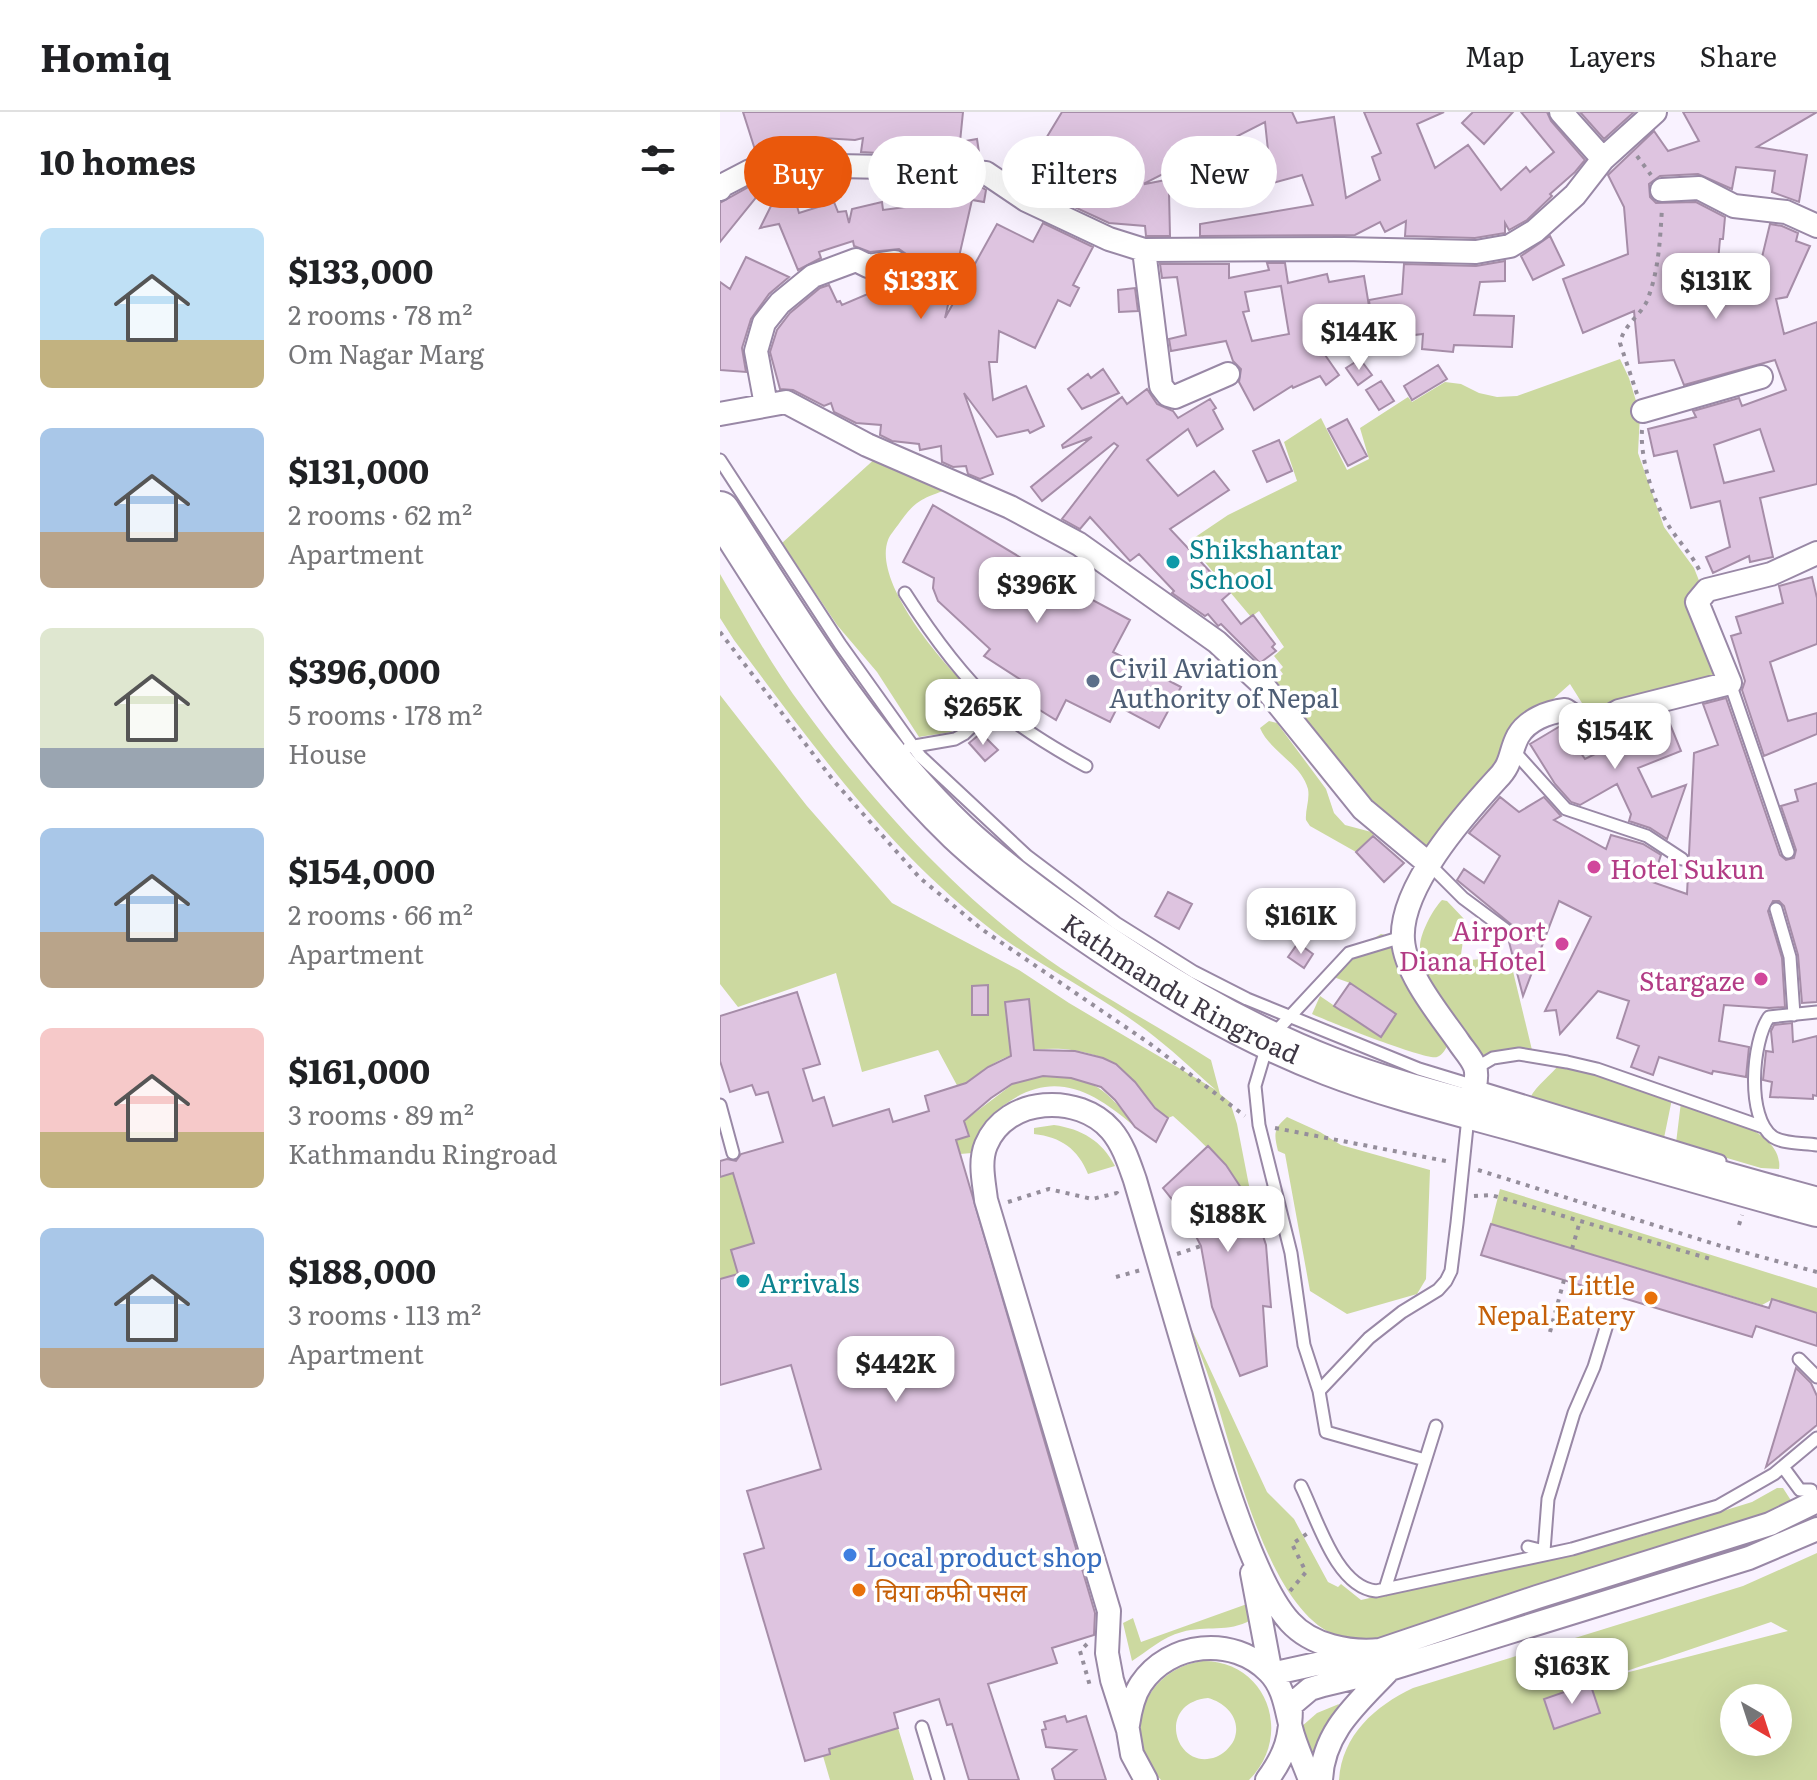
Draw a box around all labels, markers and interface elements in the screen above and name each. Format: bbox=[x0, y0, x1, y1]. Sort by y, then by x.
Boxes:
text: Homiq bbox=[40, 27, 171, 84]
text: Map bbox=[1465, 34, 1524, 76]
text: Layers bbox=[1568, 34, 1655, 76]
text: Share bbox=[1699, 34, 1777, 76]
text: 10 homes bbox=[40, 135, 196, 185]
chip: Buy bbox=[744, 136, 852, 208]
chip: Rent bbox=[868, 136, 986, 208]
chip: Filters bbox=[1002, 136, 1145, 208]
chip: New bbox=[1161, 136, 1277, 208]
icon: filters bbox=[636, 138, 680, 182]
text: $133,000 bbox=[288, 244, 434, 294]
pin: $133K bbox=[865, 253, 977, 321]
pin: $131K bbox=[1660, 253, 1772, 321]
text: $133K bbox=[883, 259, 959, 298]
text: $131K bbox=[1680, 259, 1752, 298]
icon: home bbox=[104, 260, 200, 356]
text: 2 rooms · 78 m² bbox=[288, 294, 473, 333]
pin: $144K bbox=[1303, 304, 1415, 372]
text: $144K bbox=[1321, 310, 1398, 349]
text: Om Nagar Marg bbox=[288, 333, 484, 372]
text: $131,000 bbox=[288, 444, 429, 494]
icon: home bbox=[104, 460, 200, 556]
text: 2 rooms · 62 m² bbox=[288, 494, 472, 533]
place label: Shikshantar School bbox=[1189, 528, 1342, 597]
text: Apartment bbox=[288, 533, 424, 572]
marker: Shikshantar School bbox=[1164, 553, 1182, 571]
pin: $396K bbox=[981, 557, 1093, 625]
text: $396K bbox=[997, 563, 1077, 602]
text: $396,000 bbox=[288, 644, 440, 694]
place label: Civil Aviation Authority of Nepal bbox=[1109, 647, 1339, 716]
icon: home bbox=[104, 660, 200, 756]
marker: Civil Aviation Authority of Nepal bbox=[1084, 672, 1102, 690]
pin: $265K bbox=[927, 679, 1039, 747]
text: $265K bbox=[943, 685, 1023, 724]
text: 5 rooms · 178 m² bbox=[288, 694, 482, 733]
pin: $154K bbox=[1559, 703, 1671, 771]
text: $154K bbox=[1577, 709, 1653, 748]
text: House bbox=[288, 733, 366, 772]
text: $154,000 bbox=[288, 844, 435, 894]
place label: Hotel Sukun bbox=[1610, 848, 1765, 887]
marker: Hotel Sukun bbox=[1585, 858, 1603, 876]
icon: home bbox=[104, 860, 200, 956]
pin: $161K bbox=[1245, 888, 1357, 956]
text: 2 rooms · 66 m² bbox=[288, 894, 473, 933]
text: $161K bbox=[1265, 894, 1337, 933]
street label: Kathmandu Ringroad bbox=[1055, 902, 1307, 1072]
place label: Airport Diana Hotel bbox=[1399, 910, 1546, 979]
text: Apartment bbox=[288, 933, 424, 972]
marker: Airport Diana Hotel bbox=[1553, 935, 1571, 953]
place label: Stargaze bbox=[1639, 960, 1745, 999]
marker: Stargaze bbox=[1752, 970, 1770, 988]
text: $161,000 bbox=[288, 1044, 430, 1094]
icon: home bbox=[104, 1060, 200, 1156]
text: 3 rooms · 89 m² bbox=[288, 1094, 474, 1133]
text: Kathmandu Ringroad bbox=[288, 1133, 557, 1172]
pin: $188K bbox=[1172, 1186, 1284, 1254]
text: $188K bbox=[1189, 1192, 1267, 1231]
text: $188,000 bbox=[288, 1244, 436, 1294]
icon: home bbox=[104, 1260, 200, 1356]
place label: Arrivals bbox=[759, 1262, 860, 1301]
place label: Little Nepal Eatery bbox=[1477, 1264, 1635, 1333]
marker: Arrivals bbox=[734, 1272, 752, 1290]
marker: Little Nepal Eatery bbox=[1642, 1289, 1660, 1307]
text: 3 rooms · 113 m² bbox=[288, 1294, 481, 1333]
text: Apartment bbox=[288, 1333, 424, 1372]
pin: $442K bbox=[840, 1336, 952, 1404]
text: $442K bbox=[855, 1342, 937, 1381]
place label: Local product shop bbox=[866, 1536, 1102, 1575]
marker: Local product shop bbox=[841, 1546, 859, 1564]
place label: चिया कफी पसल bbox=[875, 1571, 1028, 1610]
marker: चिया कफी पसल bbox=[850, 1581, 868, 1599]
pin: $163K bbox=[1516, 1638, 1628, 1706]
text: $163K bbox=[1534, 1644, 1610, 1683]
north arrow bbox=[1720, 1684, 1792, 1756]
map controls bbox=[1720, 1684, 1792, 1756]

